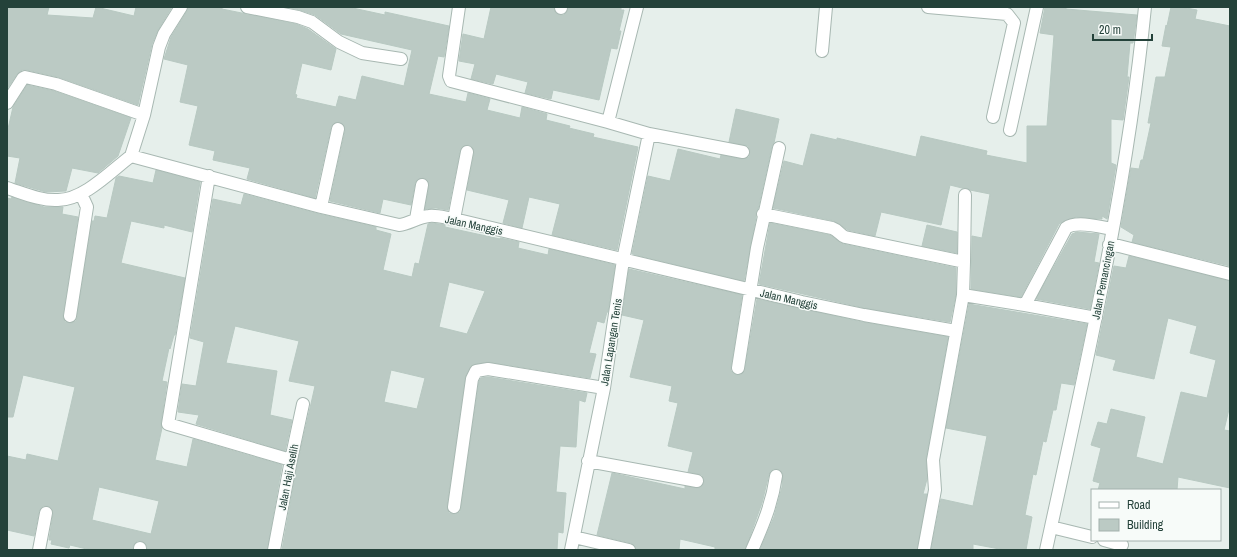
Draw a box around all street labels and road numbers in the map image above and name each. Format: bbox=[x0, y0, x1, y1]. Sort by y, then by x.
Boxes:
street label: Jalan Manggis bbox=[444, 212, 505, 238]
street label: Jalan Pemancingan bbox=[1089, 240, 1117, 320]
street label: Jalan Manggis bbox=[759, 286, 820, 313]
street label: Jalan Lapangan Tenis bbox=[597, 297, 625, 387]
street label: Jalan Haji Aselih bbox=[275, 443, 301, 511]

